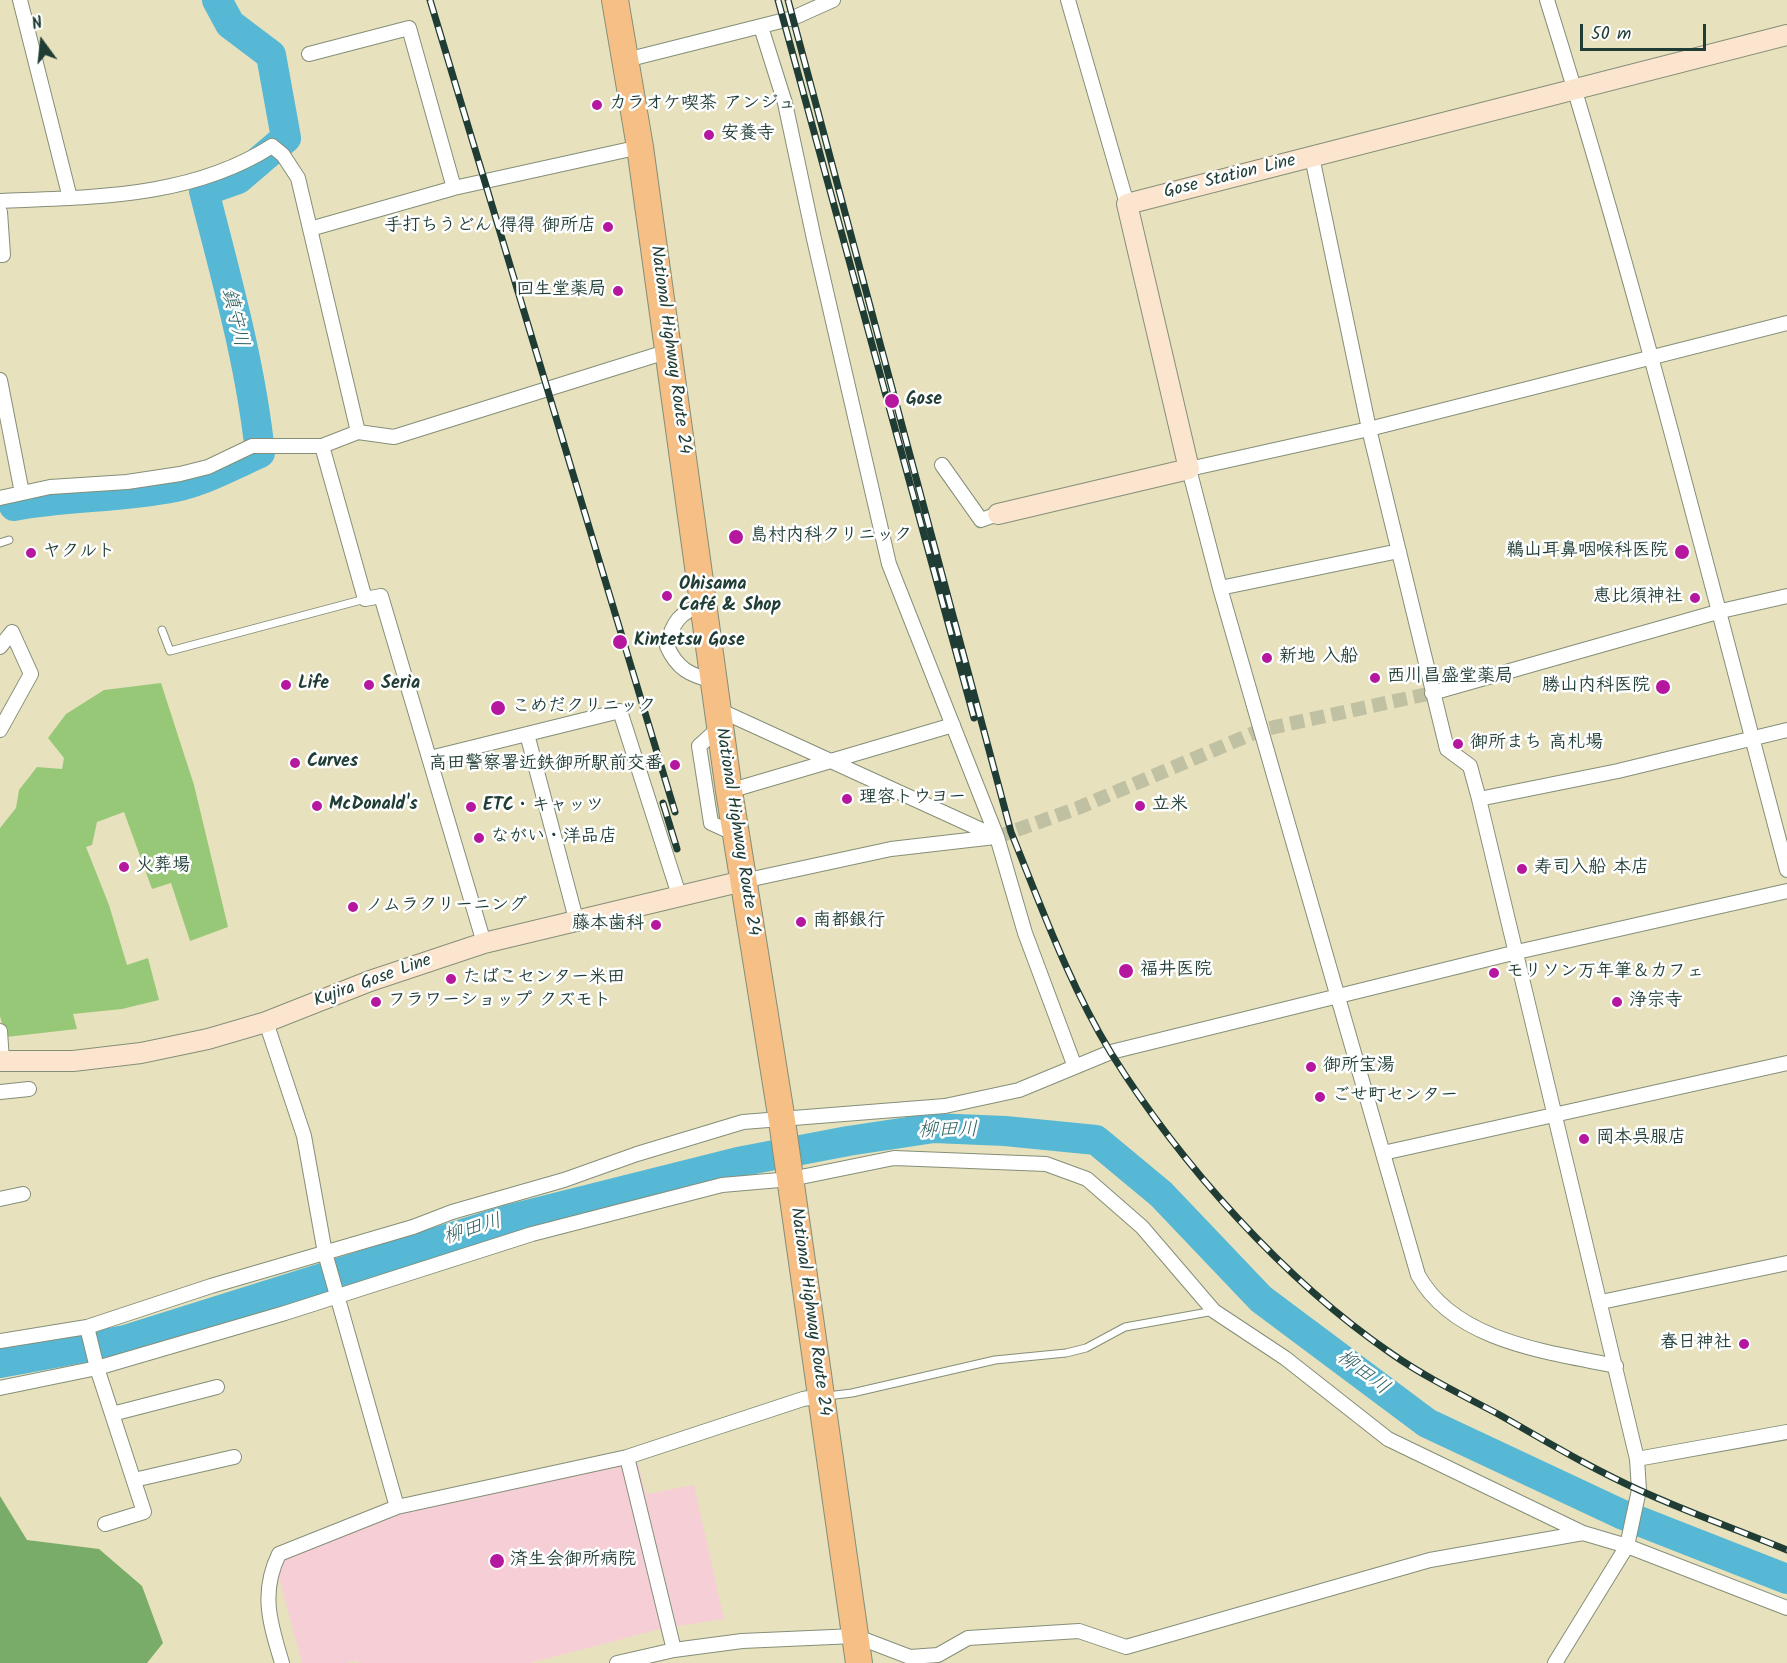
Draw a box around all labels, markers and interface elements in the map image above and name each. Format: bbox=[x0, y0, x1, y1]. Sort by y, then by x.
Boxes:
text: N bbox=[29, 11, 45, 38]
north arrow bbox=[12, 12, 72, 72]
scale bar bbox=[1583, 12, 1709, 50]
text: 50 m bbox=[1591, 20, 1631, 49]
place label: カラオケ喫茶 アンジュ bbox=[609, 94, 796, 116]
marker: カラオケ喫茶 アンジュ bbox=[590, 98, 604, 112]
place label: 安養寺 bbox=[721, 124, 775, 146]
marker: 安養寺 bbox=[702, 128, 716, 142]
street label: Gose Station Line bbox=[1162, 151, 1298, 205]
place label: 手打ちうどん 得得 御所店 bbox=[384, 216, 596, 238]
marker: 手打ちうどん 得得 御所店 bbox=[601, 220, 615, 234]
street label: National Highway Route 24 bbox=[644, 244, 694, 456]
place label: 回生堂薬局 bbox=[516, 280, 606, 302]
marker: 回生堂薬局 bbox=[611, 284, 625, 298]
water label: 鎮守川 bbox=[215, 286, 251, 350]
place label: Gose bbox=[906, 390, 942, 412]
marker: Gose bbox=[883, 392, 901, 410]
place label: 島村内科クリニック bbox=[750, 526, 912, 548]
marker: 島村内科クリニック bbox=[727, 528, 745, 546]
place label: 鵜山耳鼻咽喉科医院 bbox=[1506, 541, 1668, 563]
place label: ヤクルト bbox=[43, 542, 115, 564]
marker: 鵜山耳鼻咽喉科医院 bbox=[1673, 543, 1691, 561]
marker: ヤクルト bbox=[24, 546, 38, 560]
place label: Ohisama Café & Shop bbox=[679, 575, 781, 618]
place label: 恵比須神社 bbox=[1593, 587, 1683, 609]
marker: Ohisama Café & Shop bbox=[660, 589, 674, 603]
marker: 恵比須神社 bbox=[1688, 591, 1702, 605]
place label: Kintetsu Gose bbox=[634, 631, 745, 653]
marker: Kintetsu Gose bbox=[611, 633, 629, 651]
place label: 新地 入船 bbox=[1279, 647, 1358, 669]
marker: 新地 入船 bbox=[1260, 651, 1274, 665]
place label: 西川昌盛堂薬局 bbox=[1387, 667, 1513, 689]
marker: 西川昌盛堂薬局 bbox=[1368, 671, 1382, 685]
place label: Life bbox=[298, 674, 329, 696]
place label: Seria bbox=[381, 674, 420, 696]
place label: 勝山内科医院 bbox=[1542, 676, 1650, 698]
marker: Life bbox=[279, 678, 293, 692]
marker: Seria bbox=[362, 678, 376, 692]
marker: 勝山内科医院 bbox=[1654, 678, 1672, 696]
place label: こめだクリニック bbox=[512, 697, 656, 719]
marker: こめだクリニック bbox=[489, 699, 507, 717]
street label: National Highway Route 24 bbox=[709, 726, 763, 938]
place label: 御所まち 高札場 bbox=[1470, 733, 1603, 755]
marker: 御所まち 高札場 bbox=[1451, 737, 1465, 751]
place label: Curves bbox=[307, 752, 358, 774]
place label: 高田警察署近鉄御所駅前交番 bbox=[429, 754, 663, 776]
marker: Curves bbox=[288, 756, 302, 770]
marker: 高田警察署近鉄御所駅前交番 bbox=[668, 758, 682, 772]
place label: 理容トウヨー bbox=[859, 788, 966, 810]
marker: 理容トウヨー bbox=[840, 792, 854, 806]
place label: McDonald's bbox=[329, 795, 418, 817]
place label: 立米 bbox=[1152, 795, 1188, 817]
place label: ETC・キャッツ bbox=[483, 796, 604, 818]
marker: McDonald's bbox=[310, 799, 324, 813]
marker: 立米 bbox=[1133, 799, 1147, 813]
marker: ETC・キャッツ bbox=[464, 800, 478, 814]
place label: ながい・洋品店 bbox=[491, 827, 617, 849]
marker: ながい・洋品店 bbox=[472, 831, 486, 845]
place label: 火葬場 bbox=[136, 856, 190, 878]
place label: 寿司入船 本店 bbox=[1534, 858, 1649, 880]
marker: 火葬場 bbox=[117, 860, 131, 874]
marker: 寿司入船 本店 bbox=[1515, 862, 1529, 876]
place label: ノムラクリーニング bbox=[365, 896, 527, 918]
marker: ノムラクリーニング bbox=[346, 900, 360, 914]
place label: 南都銀行 bbox=[813, 911, 885, 933]
place label: 藤本歯科 bbox=[572, 914, 644, 936]
marker: 南都銀行 bbox=[794, 915, 808, 929]
marker: 藤本歯科 bbox=[649, 918, 663, 932]
street label: Kujira Gose Line bbox=[311, 951, 435, 1013]
place label: 福井医院 bbox=[1140, 960, 1212, 982]
marker: 福井医院 bbox=[1117, 962, 1135, 980]
place label: モリソン万年筆＆カフェ bbox=[1506, 962, 1704, 984]
marker: モリソン万年筆＆カフェ bbox=[1487, 966, 1501, 980]
place label: たばこセンター米田 bbox=[463, 968, 625, 990]
marker: たばこセンター米田 bbox=[444, 972, 458, 986]
place label: フラワーショップ クズモト bbox=[388, 991, 611, 1013]
place label: 浄宗寺 bbox=[1629, 991, 1683, 1013]
marker: フラワーショップ クズモト bbox=[369, 995, 383, 1009]
marker: 浄宗寺 bbox=[1610, 995, 1624, 1009]
place label: 御所宝湯 bbox=[1323, 1056, 1395, 1078]
marker: 御所宝湯 bbox=[1304, 1060, 1318, 1074]
place label: ごせ町センター bbox=[1332, 1086, 1458, 1108]
marker: ごせ町センター bbox=[1313, 1090, 1327, 1104]
water label: 柳田川 bbox=[918, 1119, 978, 1145]
place label: 岡本呉服店 bbox=[1596, 1128, 1686, 1150]
marker: 岡本呉服店 bbox=[1577, 1132, 1591, 1146]
street label: National Highway Route 24 bbox=[784, 1206, 834, 1418]
water label: 柳田川 bbox=[441, 1211, 505, 1251]
place label: 春日神社 bbox=[1660, 1333, 1732, 1355]
marker: 春日神社 bbox=[1737, 1337, 1751, 1351]
water label: 柳田川 bbox=[1331, 1346, 1393, 1402]
place label: 済生会御所病院 bbox=[510, 1550, 636, 1572]
marker: 済生会御所病院 bbox=[488, 1552, 506, 1570]

